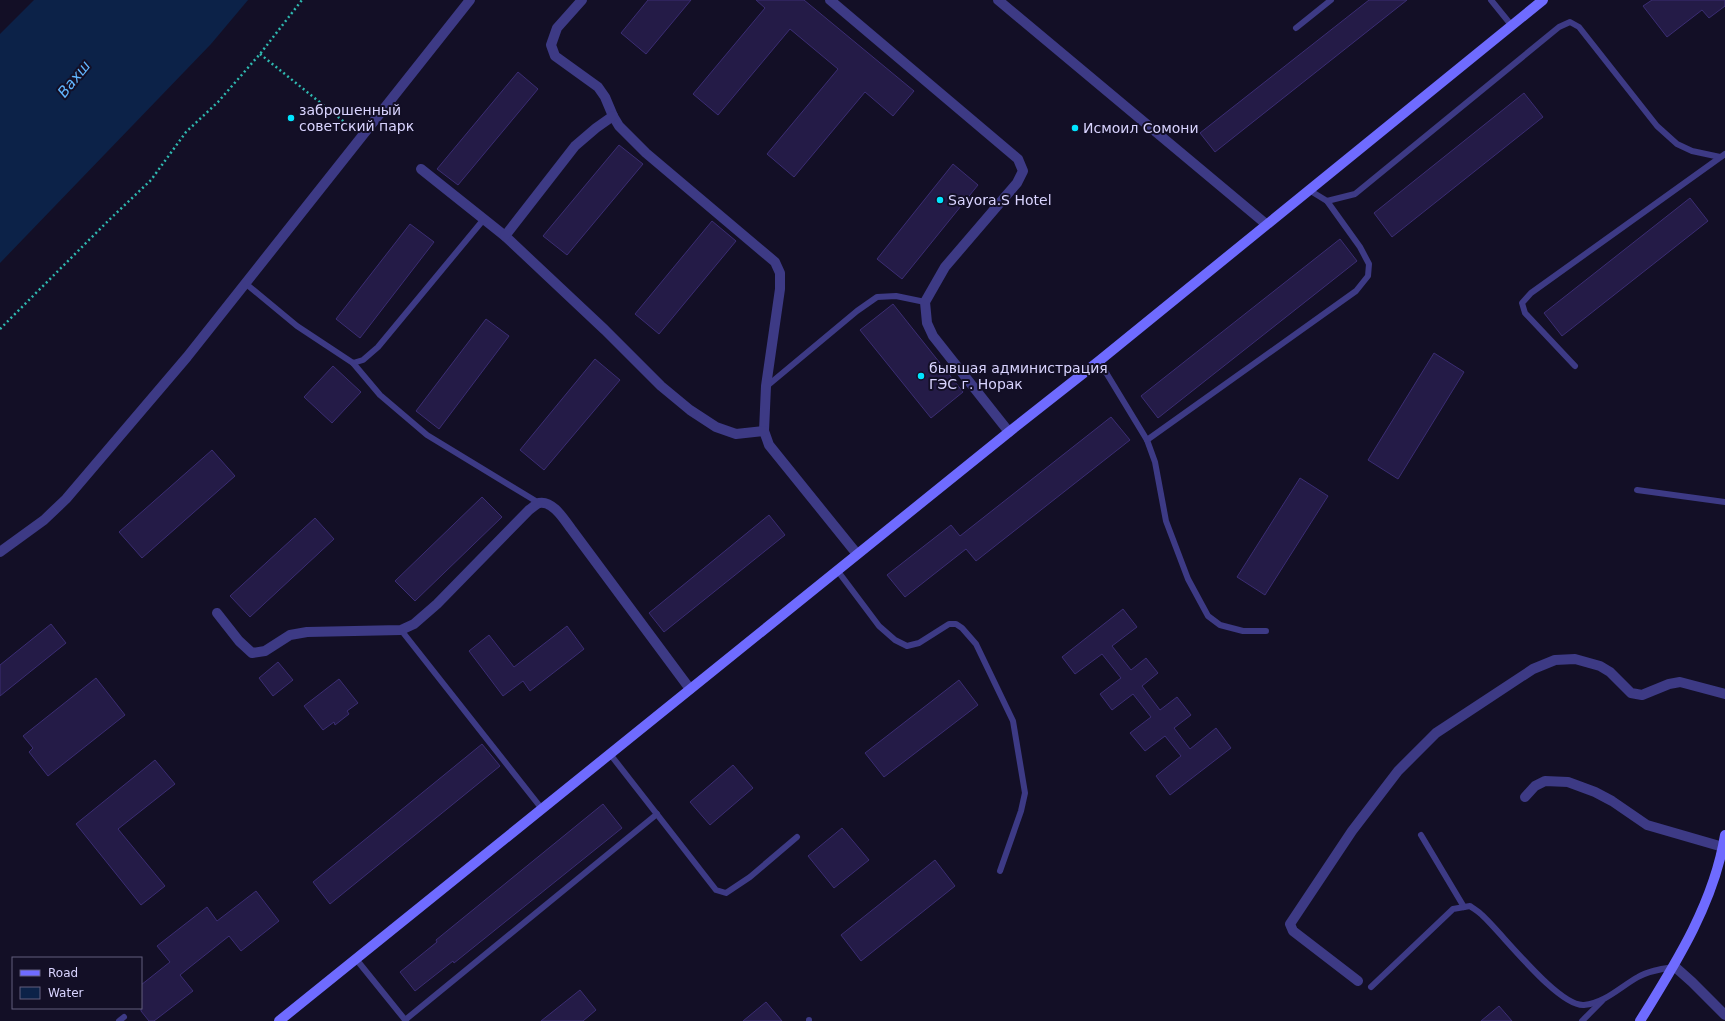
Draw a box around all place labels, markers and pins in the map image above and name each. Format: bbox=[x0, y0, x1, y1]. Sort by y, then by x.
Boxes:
place label: заброшенный советский парк bbox=[299, 102, 414, 134]
marker: заброшенный советский парк bbox=[286, 113, 296, 123]
place label: Исмоил Сомони bbox=[1083, 120, 1199, 136]
marker: Исмоил Сомони bbox=[1070, 123, 1080, 133]
place label: Sayora.S Hotel bbox=[948, 192, 1052, 208]
marker: Sayora.S Hotel bbox=[935, 195, 945, 205]
place label: бывшая администрация ГЭС г. Норак bbox=[929, 360, 1108, 392]
marker: бывшая администрация ГЭС г. Норак bbox=[916, 371, 926, 381]

